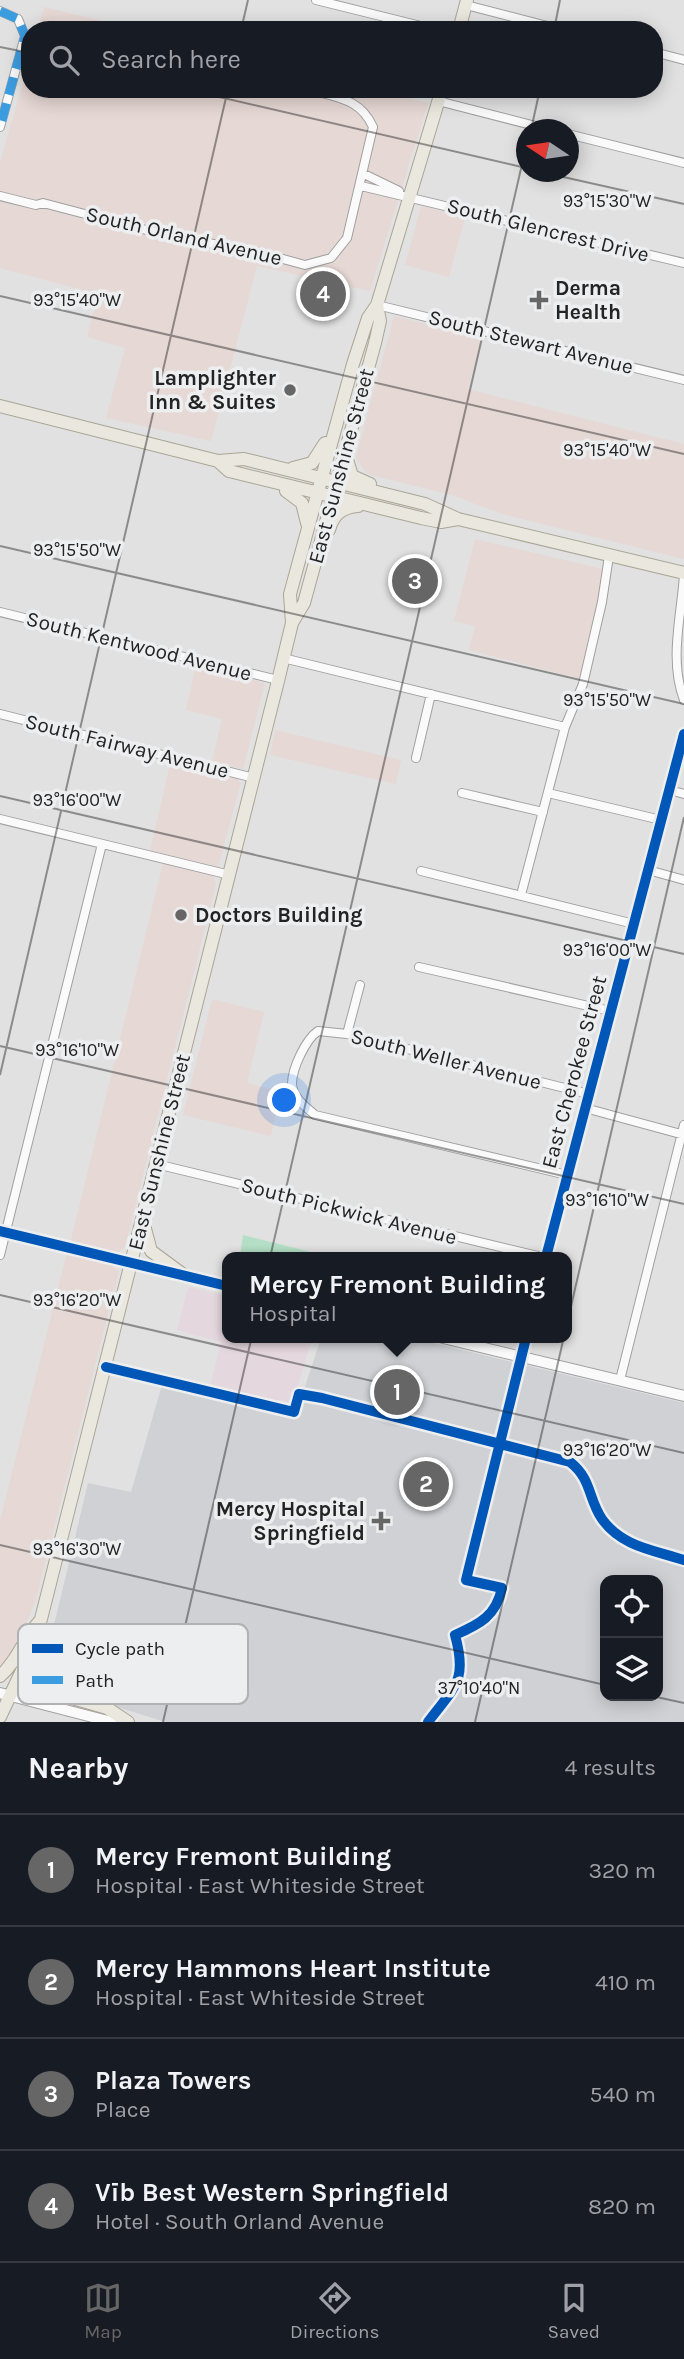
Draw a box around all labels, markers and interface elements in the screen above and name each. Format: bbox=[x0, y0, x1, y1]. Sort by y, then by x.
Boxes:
search box bbox=[21, 21, 663, 98]
icon: search bbox=[45, 41, 83, 79]
text: Search here bbox=[101, 44, 241, 75]
north arrow bbox=[516, 119, 579, 182]
text: 93°15'30"W bbox=[563, 190, 651, 212]
street label: South Glencrest Drive bbox=[444, 193, 652, 267]
street label: South Orland Avenue bbox=[84, 202, 284, 270]
pin: 4 bbox=[300, 268, 346, 320]
place label: Derma Health bbox=[555, 276, 621, 324]
text: 93°15'40"W bbox=[33, 289, 121, 311]
marker: Derma Health bbox=[529, 290, 549, 310]
street label: South Stewart Avenue bbox=[426, 305, 636, 379]
place label: Lamplighter Inn & Suites bbox=[149, 366, 277, 414]
street label: East Sunshine Street bbox=[303, 366, 379, 566]
marker: Lamplighter Inn & Suites bbox=[282, 382, 298, 398]
text: 93°15'40"W bbox=[563, 439, 651, 461]
text: 93°15'50"W bbox=[33, 539, 121, 561]
pin: 3 bbox=[392, 555, 438, 607]
street label: South Kentwood Avenue bbox=[24, 606, 254, 686]
text: 93°15'50"W bbox=[563, 689, 651, 711]
street label: South Fairway Avenue bbox=[23, 709, 231, 783]
text: 93°16'00"W bbox=[33, 789, 121, 811]
place label: Doctors Building bbox=[195, 903, 362, 927]
marker: Doctors Building bbox=[173, 907, 189, 923]
text: 93°16'00"W bbox=[563, 939, 651, 961]
street label: East Cherokee Street bbox=[537, 973, 611, 1171]
street label: South Weller Avenue bbox=[348, 1024, 544, 1094]
text: 93°16'10"W bbox=[35, 1039, 119, 1061]
street label: East Sunshine Street bbox=[123, 1051, 195, 1253]
your location bbox=[267, 1083, 301, 1117]
street label: South Pickwick Avenue bbox=[239, 1173, 459, 1249]
text: 93°16'10"W bbox=[565, 1189, 649, 1211]
popup bbox=[222, 1252, 572, 1343]
text: Mercy Fremont Building bbox=[249, 1269, 545, 1300]
text: 93°16'20"W bbox=[33, 1289, 121, 1311]
text: Hospital bbox=[249, 1300, 337, 1327]
pin: 1 bbox=[374, 1366, 420, 1418]
text: 93°16'20"W bbox=[563, 1439, 651, 1461]
pin: 2 bbox=[403, 1458, 449, 1510]
place label: Mercy Hospital Springfield bbox=[216, 1497, 365, 1545]
marker: Mercy Hospital Springfield bbox=[371, 1511, 391, 1531]
text: 93°16'30"W bbox=[33, 1538, 121, 1560]
map controls bbox=[600, 1575, 663, 1701]
button: locate bbox=[600, 1575, 663, 1638]
legend bbox=[18, 1624, 248, 1704]
text: Cycle path bbox=[75, 1638, 165, 1660]
button: layers bbox=[600, 1638, 663, 1701]
text: Path bbox=[75, 1670, 115, 1692]
text: 37°10'40"N bbox=[438, 1677, 520, 1699]
text: Nearby bbox=[28, 1750, 128, 1786]
text: 4 results bbox=[564, 1754, 656, 1781]
text: Mercy Fremont Building bbox=[95, 1841, 391, 1872]
text: 1 bbox=[47, 1857, 55, 1884]
text: 320 m bbox=[588, 1857, 656, 1884]
text: Hospital · East Whiteside Street bbox=[95, 1872, 425, 1899]
text: Mercy Hammons Heart Institute bbox=[95, 1953, 491, 1984]
text: 2 bbox=[44, 1969, 58, 1996]
text: 410 m bbox=[595, 1969, 656, 1996]
text: Hospital · East Whiteside Street bbox=[95, 1984, 425, 2011]
text: Plaza Towers bbox=[95, 2065, 251, 2096]
text: 3 bbox=[44, 2081, 58, 2108]
text: 540 m bbox=[590, 2081, 656, 2108]
text: Place bbox=[95, 2096, 151, 2123]
text: Vīb Best Western Springfield bbox=[95, 2177, 449, 2208]
text: 4 bbox=[44, 2193, 58, 2220]
text: 820 m bbox=[588, 2193, 656, 2220]
text: Hotel · South Orland Avenue bbox=[95, 2208, 384, 2235]
tab: Map bbox=[84, 2279, 122, 2343]
tab: Directions bbox=[290, 2279, 379, 2343]
tab: Saved bbox=[547, 2279, 600, 2343]

